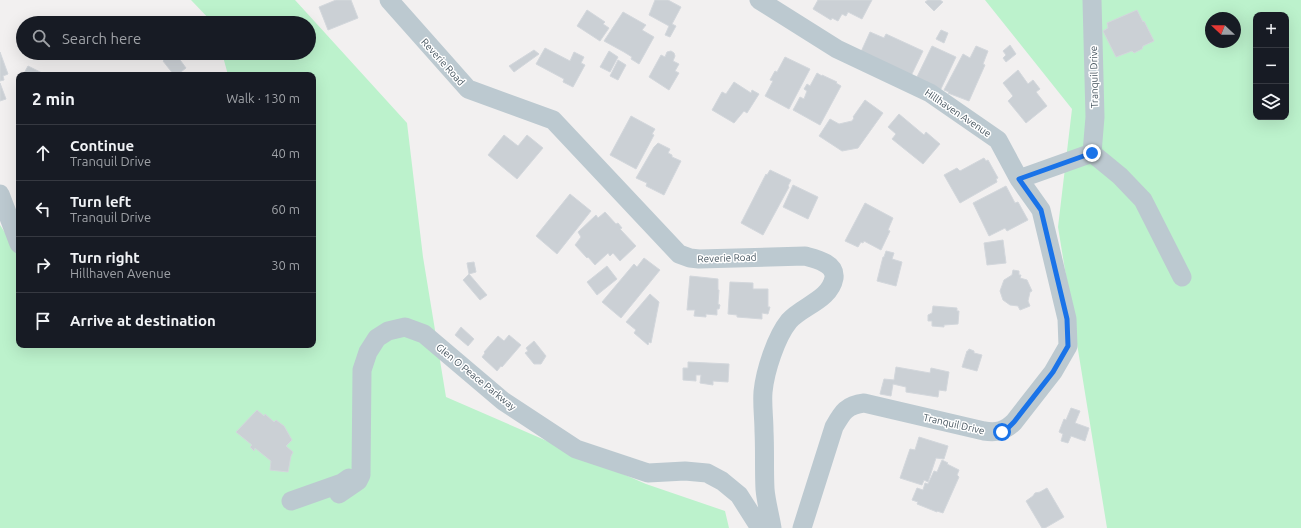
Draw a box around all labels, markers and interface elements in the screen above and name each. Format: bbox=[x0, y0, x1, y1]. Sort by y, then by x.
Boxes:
north arrow bbox=[1205, 12, 1241, 48]
map controls bbox=[1253, 12, 1289, 120]
button: + bbox=[1253, 12, 1289, 48]
search box bbox=[16, 16, 316, 60]
icon: search bbox=[30, 27, 52, 49]
text: Search here bbox=[62, 30, 141, 47]
street label: Reverie Road bbox=[419, 36, 467, 88]
street label: Tranquil Drive bbox=[1088, 46, 1100, 108]
button: − bbox=[1253, 48, 1289, 84]
button: layers bbox=[1253, 84, 1289, 120]
street label: Hillhaven Avenue bbox=[923, 87, 993, 139]
text: 2 min bbox=[32, 89, 75, 108]
text: Walk · 130 m bbox=[226, 91, 300, 105]
text: Continue bbox=[70, 137, 134, 154]
icon: ahead bbox=[32, 142, 54, 164]
route end bbox=[1083, 144, 1101, 162]
text: 40 m bbox=[271, 146, 300, 160]
text: Tranquil Drive bbox=[70, 154, 151, 168]
text: Turn left bbox=[70, 193, 131, 210]
icon: left bbox=[32, 198, 54, 220]
text: 60 m bbox=[271, 202, 300, 216]
text: Tranquil Drive bbox=[70, 210, 151, 224]
text: Turn right bbox=[70, 249, 140, 266]
street label: Reverie Road bbox=[697, 251, 757, 265]
icon: right bbox=[32, 254, 54, 276]
text: 30 m bbox=[271, 258, 300, 272]
text: Hillhaven Avenue bbox=[70, 266, 171, 280]
icon: arrive bbox=[32, 310, 54, 332]
text: Arrive at destination bbox=[70, 312, 216, 329]
street label: Glen O Peace Parkway bbox=[434, 341, 518, 413]
street label: Tranquil Drive bbox=[922, 412, 986, 436]
route start bbox=[993, 423, 1011, 441]

